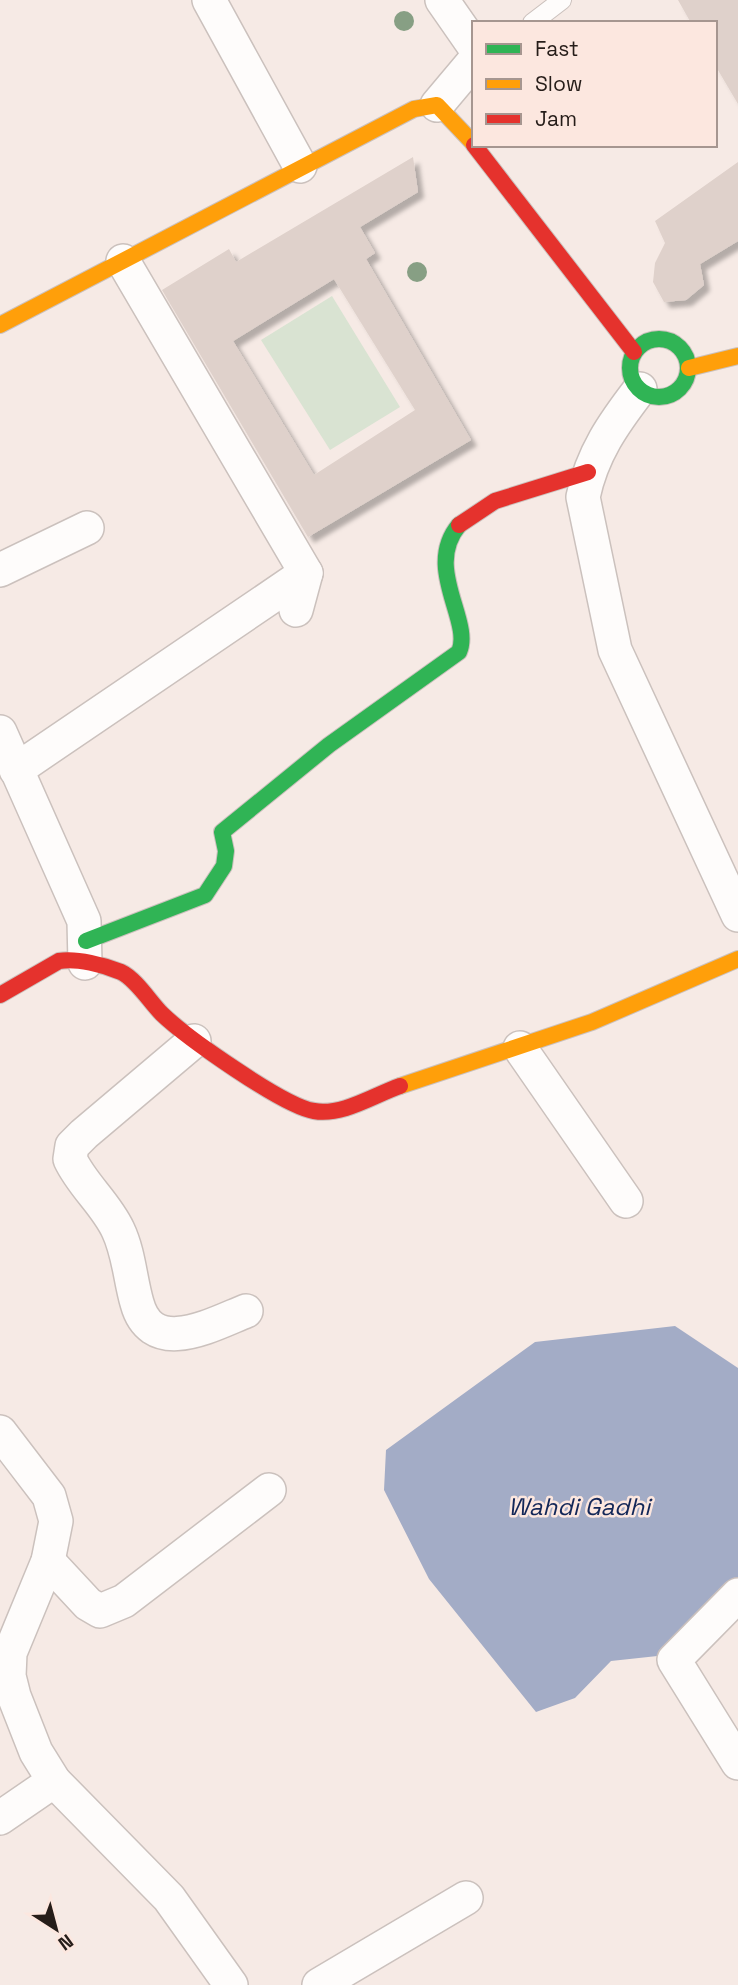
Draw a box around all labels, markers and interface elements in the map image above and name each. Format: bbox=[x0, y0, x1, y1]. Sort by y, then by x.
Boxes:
legend bbox=[472, 21, 717, 147]
text: Fast bbox=[535, 35, 579, 62]
text: Slow bbox=[535, 70, 583, 97]
text: Jam bbox=[535, 105, 577, 132]
water label: Wahdi Gadhi bbox=[508, 1491, 653, 1522]
north arrow bbox=[21, 1894, 91, 1964]
text: N bbox=[53, 1928, 78, 1956]

